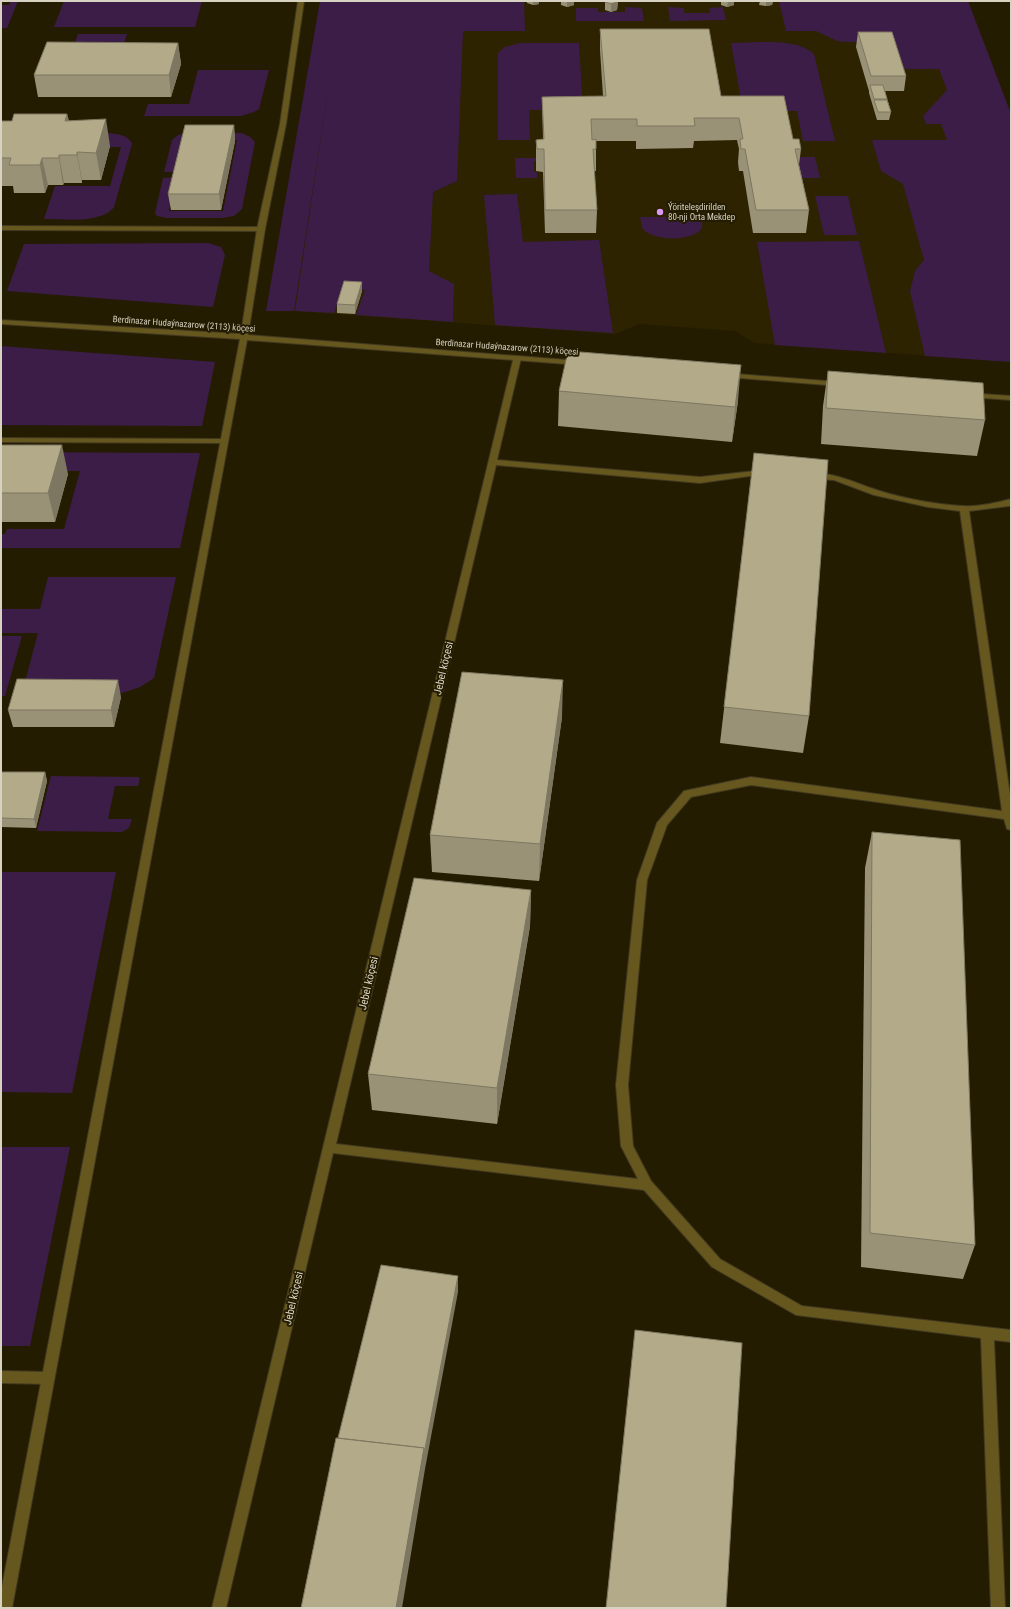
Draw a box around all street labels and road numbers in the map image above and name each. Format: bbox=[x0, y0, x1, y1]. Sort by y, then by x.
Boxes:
street label: Berdinazar Hudaýnazarow (2113) köçesi bbox=[112, 314, 256, 335]
street label: Berdinazar Hudaýnazarow (2113) köçesi bbox=[435, 337, 579, 358]
street label: Jebel köçesi bbox=[431, 640, 456, 696]
street label: Jebel köçesi bbox=[356, 955, 381, 1011]
street label: Jebel köçesi bbox=[281, 1270, 306, 1326]

